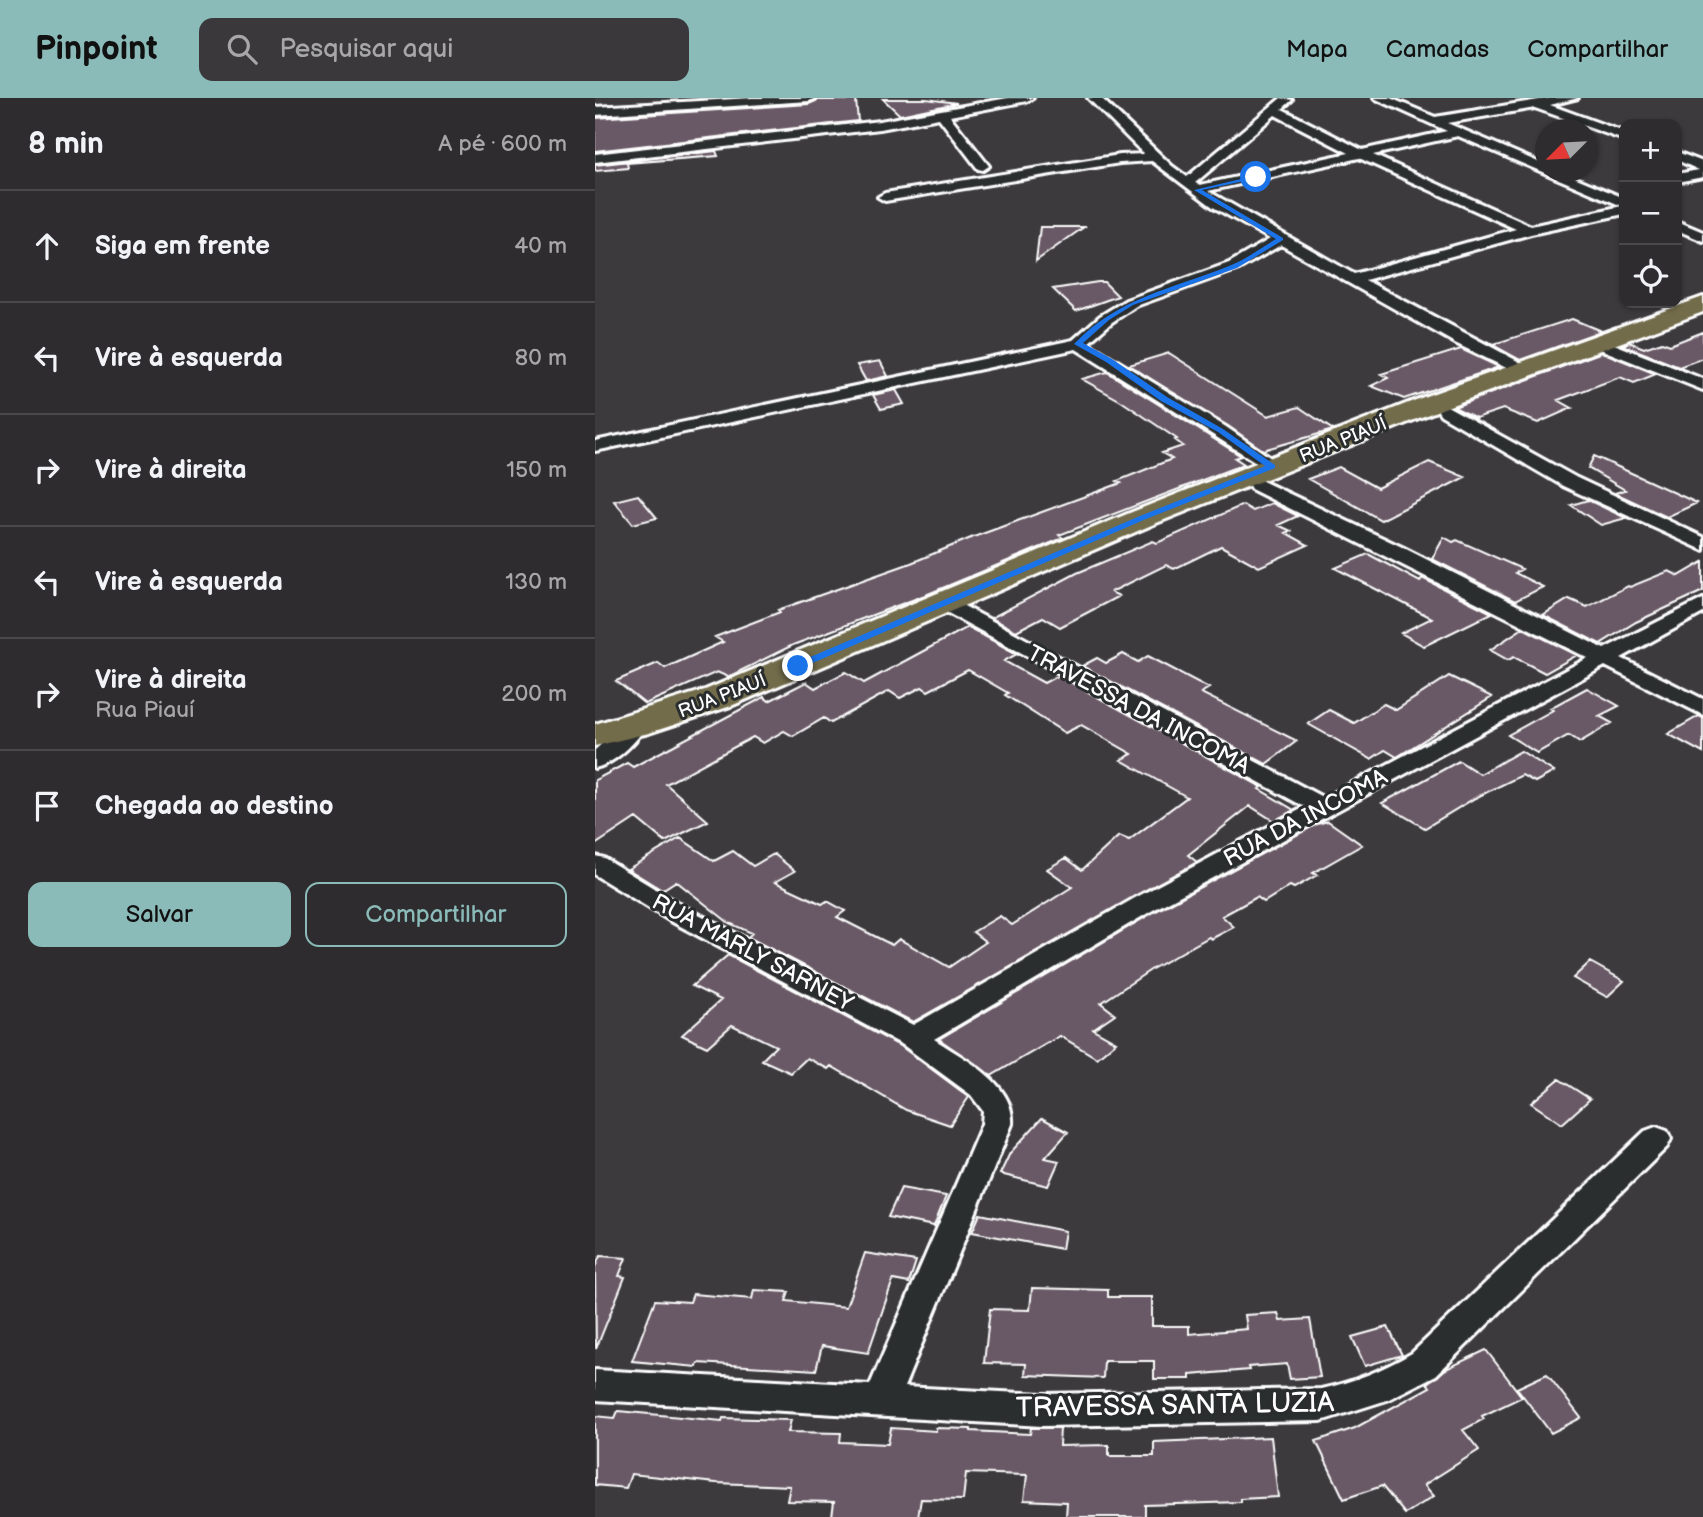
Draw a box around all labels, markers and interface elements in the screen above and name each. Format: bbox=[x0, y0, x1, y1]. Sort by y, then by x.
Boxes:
search box bbox=[199, 18, 689, 81]
text: Pinpoint bbox=[35, 29, 157, 69]
icon: search bbox=[223, 30, 261, 68]
text: Pesquisar aqui bbox=[279, 34, 453, 65]
text: Mapa bbox=[1286, 35, 1348, 64]
text: Camadas bbox=[1386, 35, 1489, 64]
text: Compartilhar bbox=[1527, 35, 1668, 64]
north arrow bbox=[1535, 119, 1598, 182]
map controls bbox=[1619, 119, 1682, 308]
button: + bbox=[1619, 119, 1682, 182]
text: 8 min bbox=[28, 126, 104, 162]
text: A pé · 600 m bbox=[438, 130, 567, 158]
route start bbox=[1240, 161, 1271, 192]
button: − bbox=[1619, 182, 1682, 245]
icon: ahead bbox=[28, 227, 66, 265]
text: Siga em frente bbox=[95, 231, 270, 262]
text: 40 m bbox=[514, 232, 567, 260]
button: locate bbox=[1619, 245, 1682, 308]
icon: left bbox=[28, 339, 66, 377]
text: Vire à esquerda bbox=[95, 343, 283, 374]
text: 80 m bbox=[515, 344, 567, 372]
street label: RUA PIAUÍ bbox=[1296, 411, 1391, 468]
icon: right bbox=[28, 451, 66, 489]
text: Vire à direita bbox=[95, 455, 247, 486]
text: 150 m bbox=[506, 456, 567, 484]
icon: left bbox=[28, 563, 66, 601]
text: Vire à esquerda bbox=[95, 567, 283, 598]
text: 130 m bbox=[505, 568, 567, 596]
street label: TRAVESSA DA INCOMA bbox=[1022, 639, 1256, 781]
route end bbox=[782, 650, 813, 681]
text: Vire à direita bbox=[95, 665, 247, 696]
street label: RUA PIAUÍ bbox=[675, 668, 770, 724]
icon: right bbox=[28, 675, 66, 713]
text: 200 m bbox=[501, 680, 567, 708]
text: Rua Piauí bbox=[95, 696, 195, 724]
street label: RUA DA INCOMA bbox=[1219, 762, 1393, 873]
icon: arrive bbox=[28, 787, 66, 825]
text: Chegada ao destino bbox=[95, 791, 333, 822]
button: Salvar bbox=[28, 882, 291, 947]
button: Compartilhar bbox=[305, 882, 567, 947]
street label: RUA MARLY SARNEY bbox=[647, 888, 858, 1018]
street label: TRAVESSA SANTA LUZIA bbox=[1016, 1386, 1335, 1425]

